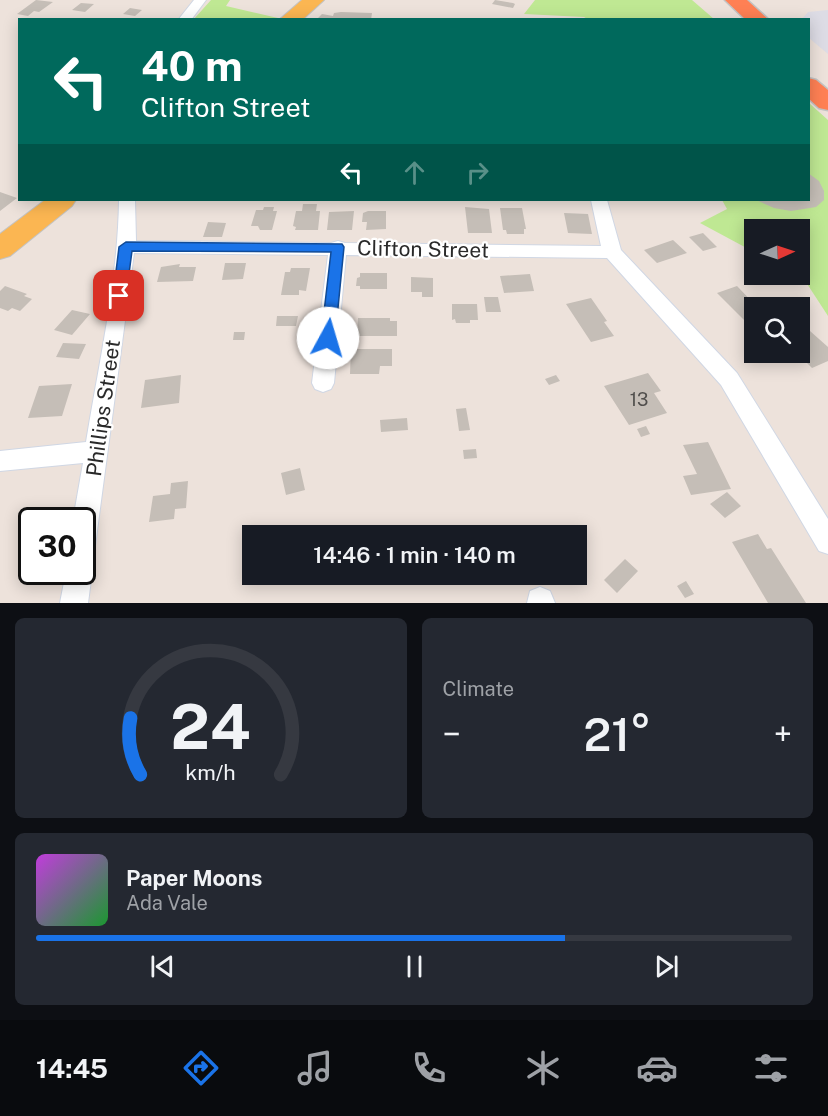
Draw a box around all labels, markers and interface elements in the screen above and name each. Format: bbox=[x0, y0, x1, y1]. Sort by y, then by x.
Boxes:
text: 40 m bbox=[141, 41, 243, 90]
icon: left bbox=[42, 42, 120, 120]
text: Clifton Street bbox=[141, 91, 311, 123]
icon: left bbox=[335, 156, 368, 189]
icon: ahead bbox=[398, 156, 431, 189]
icon: right bbox=[461, 156, 494, 189]
north arrow bbox=[744, 219, 810, 285]
map controls bbox=[744, 219, 810, 363]
street label: Clifton Street bbox=[357, 235, 489, 263]
pin bbox=[93, 270, 144, 321]
icon: arrive bbox=[102, 279, 135, 312]
button: search bbox=[744, 297, 810, 363]
position arrow bbox=[296, 306, 360, 370]
street label: Phillips Street bbox=[81, 338, 125, 478]
house number: 13 bbox=[630, 389, 648, 410]
speed limit sign: 30 bbox=[18, 507, 96, 585]
text: 14:46 · 1 min · 140 m bbox=[313, 542, 516, 568]
text: Climate bbox=[443, 677, 514, 701]
text: 24 bbox=[170, 690, 251, 763]
text: 21° bbox=[583, 708, 651, 761]
text: − bbox=[443, 715, 461, 753]
text: + bbox=[774, 715, 792, 753]
text: km/h bbox=[186, 760, 236, 785]
text: Paper Moons bbox=[126, 865, 262, 891]
text: Ada Vale bbox=[126, 891, 208, 915]
icon: previous bbox=[146, 950, 179, 983]
icon: pause bbox=[398, 950, 431, 983]
icon: next bbox=[650, 950, 683, 983]
icon: directions bbox=[180, 1047, 222, 1089]
icon: music bbox=[294, 1047, 336, 1089]
icon: phone bbox=[408, 1047, 450, 1089]
icon: climate bbox=[522, 1047, 564, 1089]
icon: car bbox=[636, 1047, 678, 1089]
icon: filters bbox=[750, 1047, 792, 1089]
text: 14:45 bbox=[36, 1052, 108, 1084]

